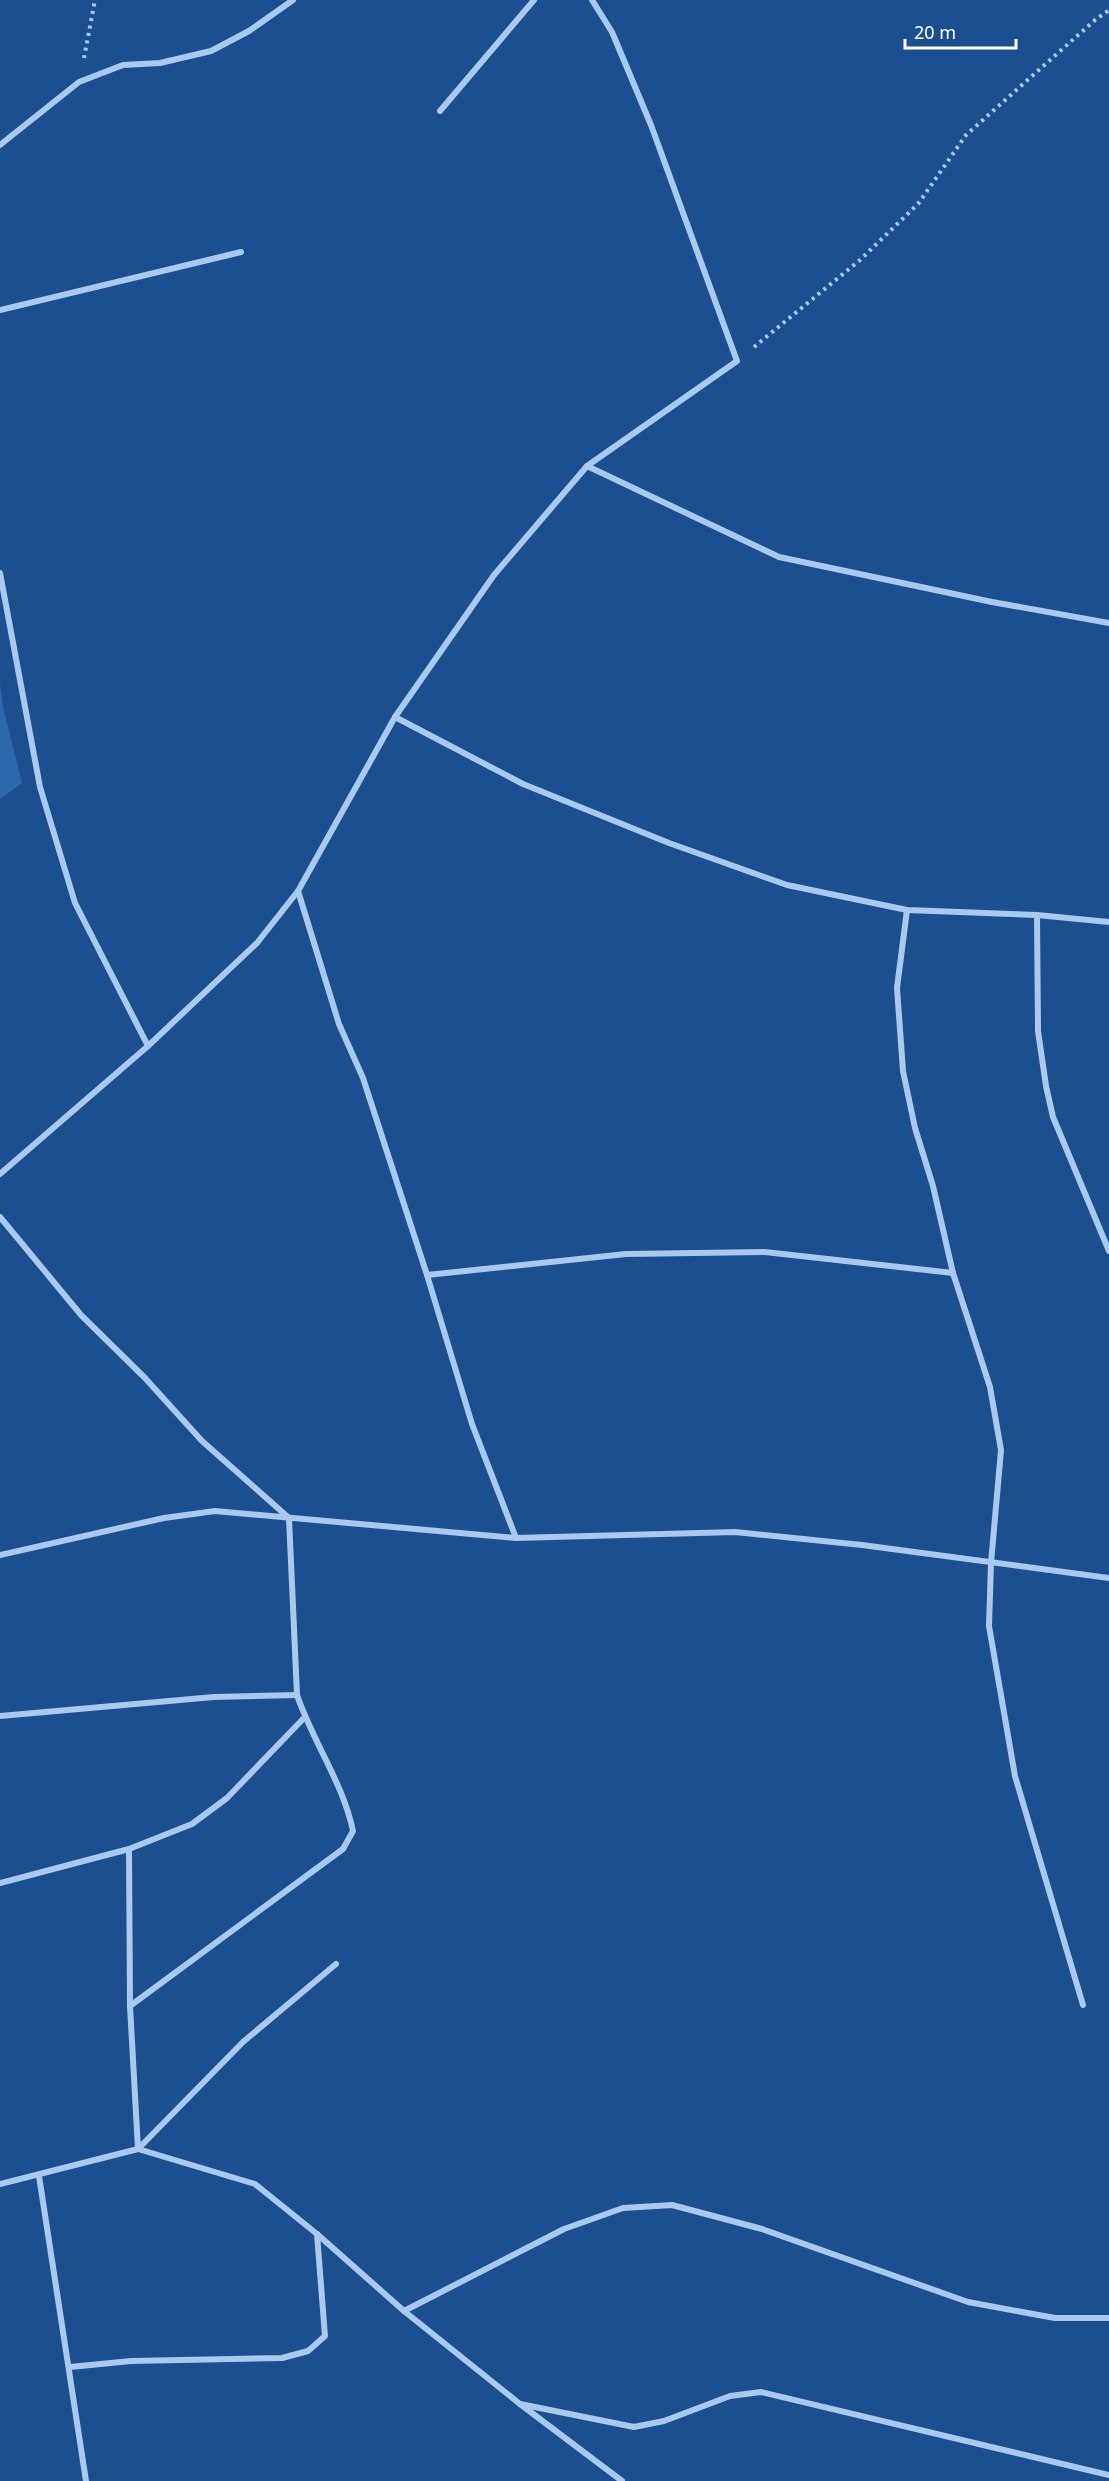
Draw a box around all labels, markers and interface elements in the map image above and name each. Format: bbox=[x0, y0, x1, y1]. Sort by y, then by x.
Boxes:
scale bar bbox=[905, 12, 1016, 50]
text: 20 m bbox=[914, 20, 956, 44]

